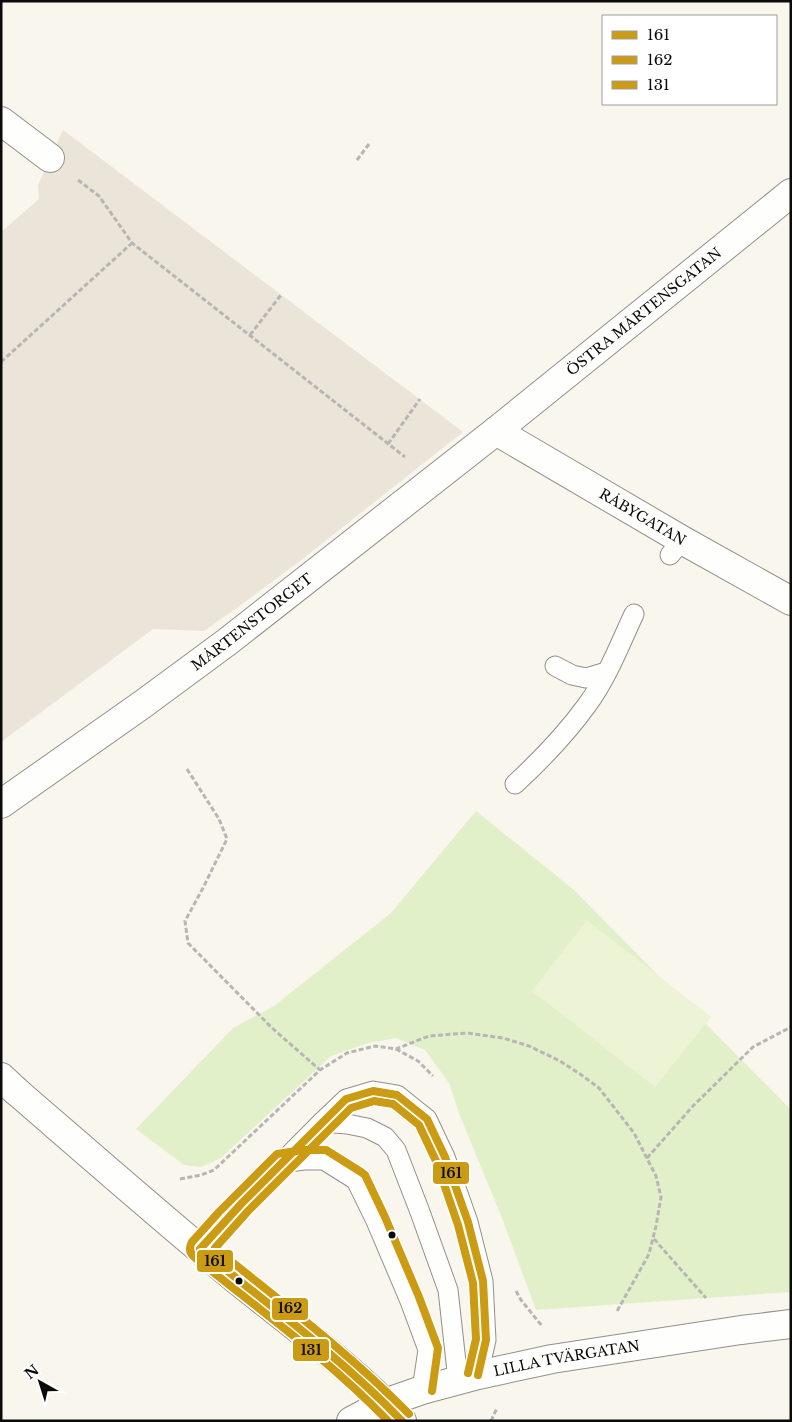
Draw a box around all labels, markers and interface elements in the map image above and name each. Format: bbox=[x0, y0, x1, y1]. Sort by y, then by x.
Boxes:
legend bbox=[602, 15, 777, 105]
text: 161 bbox=[647, 25, 670, 44]
text: 162 bbox=[647, 50, 673, 69]
text: 131 bbox=[647, 75, 670, 94]
street label: ÖSTRA MÅRTENSGATAN bbox=[562, 244, 725, 380]
street label: RÅBYGATAN bbox=[596, 485, 690, 550]
street label: MÅRTENSTORGET bbox=[188, 569, 316, 674]
line badge: 161 bbox=[432, 1161, 470, 1185]
text: 161 bbox=[440, 1164, 462, 1182]
unlabelled marker bbox=[387, 1230, 397, 1240]
line badge: 161 bbox=[196, 1249, 234, 1273]
text: 161 bbox=[204, 1252, 226, 1270]
unlabelled marker bbox=[234, 1276, 244, 1286]
line badge: 162 bbox=[271, 1297, 309, 1321]
text: 162 bbox=[278, 1299, 302, 1317]
street label: LILLA TVÄRGATAN bbox=[492, 1337, 642, 1380]
line badge: 131 bbox=[292, 1338, 330, 1362]
text: 131 bbox=[300, 1341, 322, 1359]
north arrow bbox=[15, 1357, 65, 1407]
text: N bbox=[21, 1361, 43, 1383]

